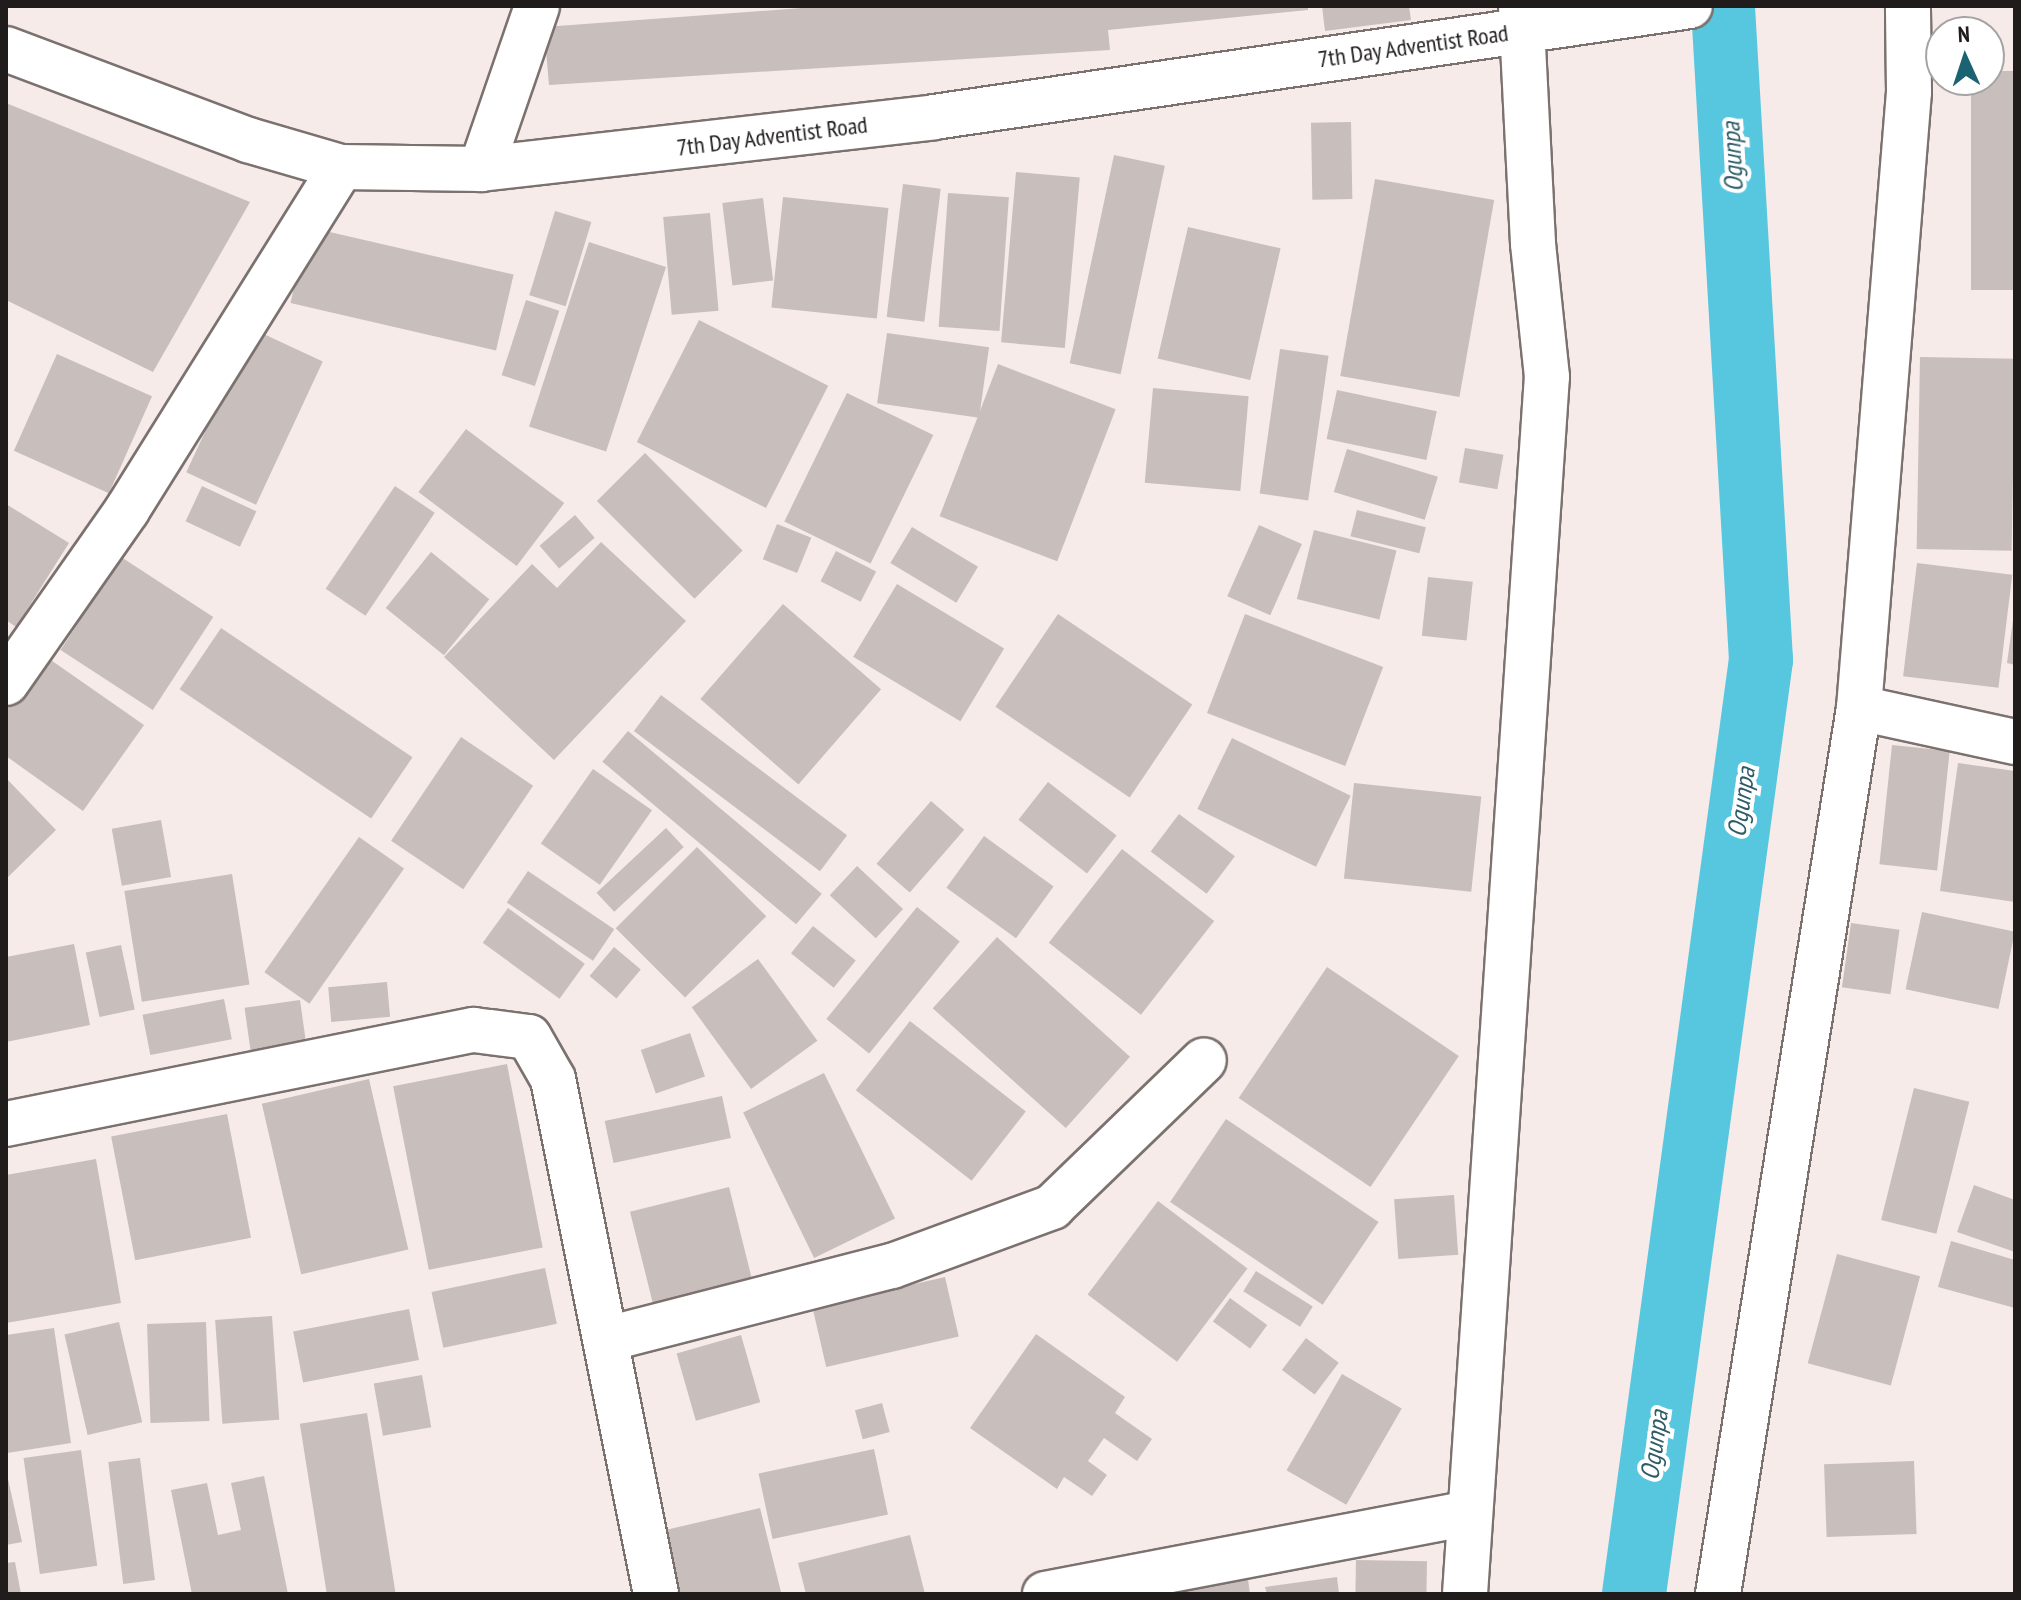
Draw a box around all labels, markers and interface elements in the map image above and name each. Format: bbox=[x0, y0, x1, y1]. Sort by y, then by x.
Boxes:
north arrow bbox=[1925, 16, 2005, 96]
street label: 7th Day Adventist Road bbox=[1315, 18, 1511, 74]
text: N bbox=[1957, 20, 1971, 48]
street label: 7th Day Adventist Road bbox=[674, 110, 870, 162]
water label: Ogunpa bbox=[1715, 121, 1749, 193]
water label: Ogunpa bbox=[1721, 765, 1761, 839]
water label: Ogunpa bbox=[1634, 1408, 1674, 1482]

